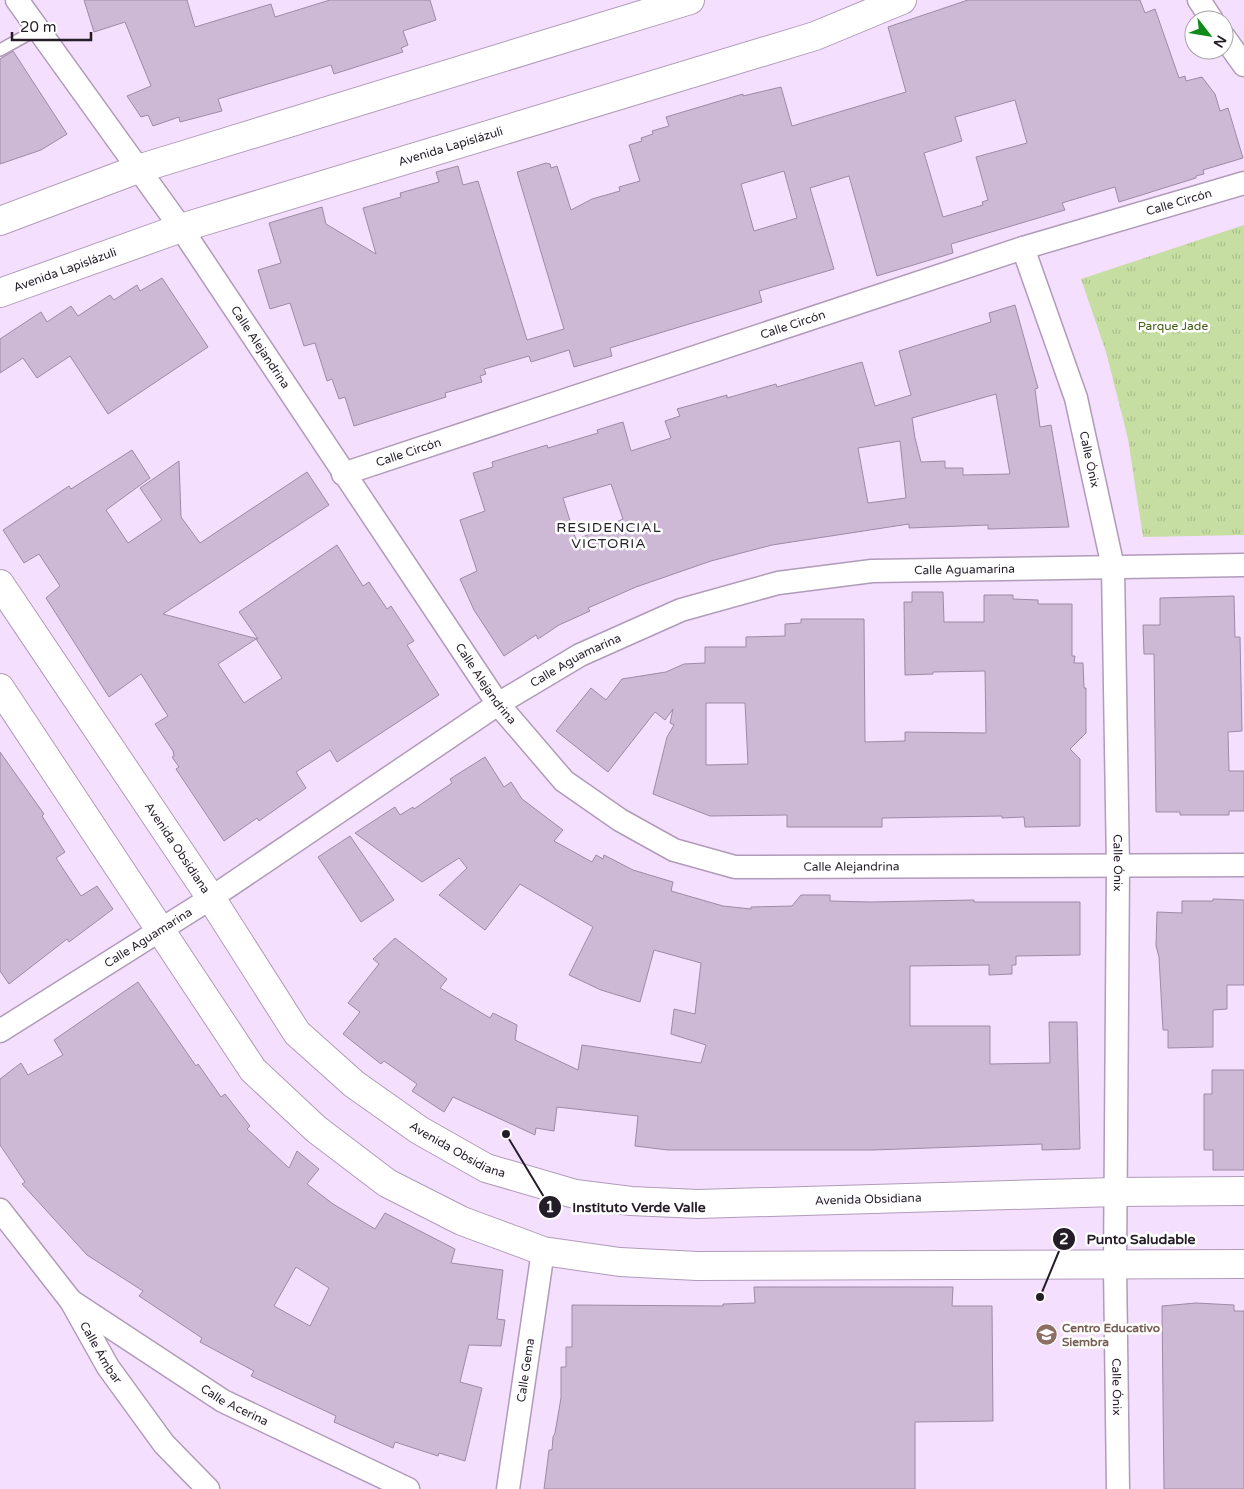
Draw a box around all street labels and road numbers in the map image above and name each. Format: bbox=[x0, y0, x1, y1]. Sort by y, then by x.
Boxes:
street label: Avenida Lapislázuli bbox=[397, 124, 505, 169]
street label: Calle Circón bbox=[1144, 186, 1213, 218]
street label: Avenida Lapislázuli bbox=[12, 245, 118, 295]
street label: Calle Alejandrina bbox=[228, 303, 293, 391]
street label: Calle Circón bbox=[758, 307, 827, 342]
street label: Calle Ónix bbox=[1076, 430, 1102, 489]
street label: Calle Circón bbox=[374, 435, 443, 470]
street label: Calle Aguamarina bbox=[914, 562, 1015, 577]
street label: Calle Aguamarina bbox=[528, 631, 623, 690]
street label: Calle Alejandrina bbox=[452, 640, 519, 727]
street label: Avenida Obsidiana bbox=[142, 800, 213, 896]
street label: Calle Ónix bbox=[1110, 834, 1125, 892]
street label: Calle Alejandrina bbox=[803, 859, 900, 874]
street label: Calle Aguamarina bbox=[102, 905, 194, 971]
street label: Avenida Obsidiana bbox=[407, 1119, 507, 1180]
street label: Avenida Obsidiana bbox=[815, 1191, 922, 1208]
street label: Calle Ámbar bbox=[77, 1319, 125, 1387]
street label: Calle Gema bbox=[514, 1337, 537, 1403]
street label: Calle Ónix bbox=[1109, 1358, 1124, 1416]
street label: Calle Acerina bbox=[198, 1381, 271, 1429]

